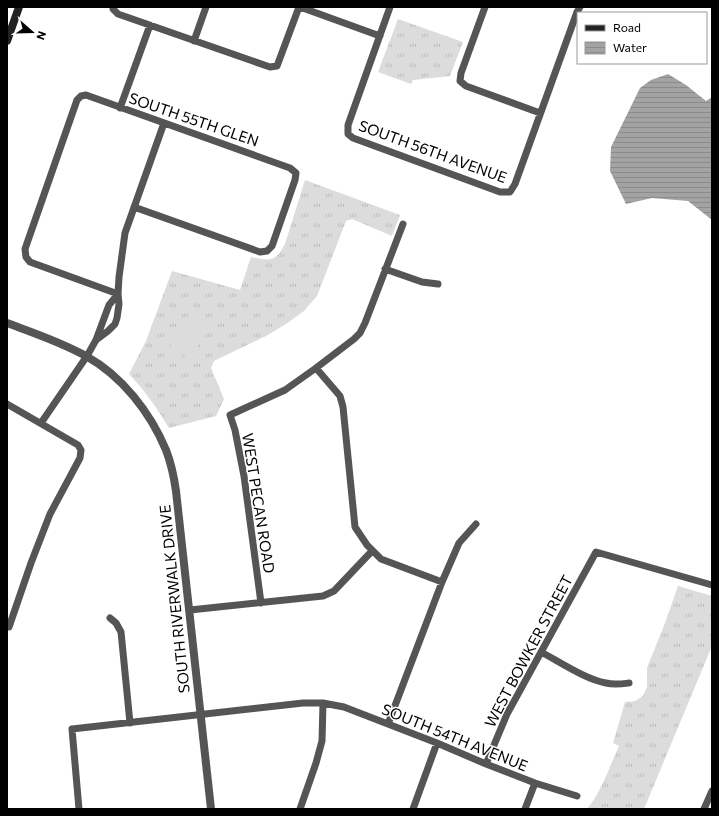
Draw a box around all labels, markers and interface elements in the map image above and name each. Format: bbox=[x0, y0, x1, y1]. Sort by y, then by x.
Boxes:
north arrow bbox=[12, 12, 52, 52]
legend bbox=[577, 12, 707, 64]
text: Road bbox=[613, 20, 641, 34]
text: N bbox=[34, 29, 49, 42]
text: Water bbox=[613, 40, 647, 54]
street label: SOUTH 55TH GLEN bbox=[127, 88, 261, 150]
street label: SOUTH 56TH AVENUE bbox=[357, 116, 510, 186]
street label: WEST PECAN ROAD bbox=[239, 432, 279, 574]
street label: SOUTH RIVERWALK DRIVE bbox=[155, 504, 193, 694]
street label: WEST BOWKER STREET bbox=[480, 571, 576, 730]
street label: SOUTH 54TH AVENUE bbox=[379, 699, 531, 775]

